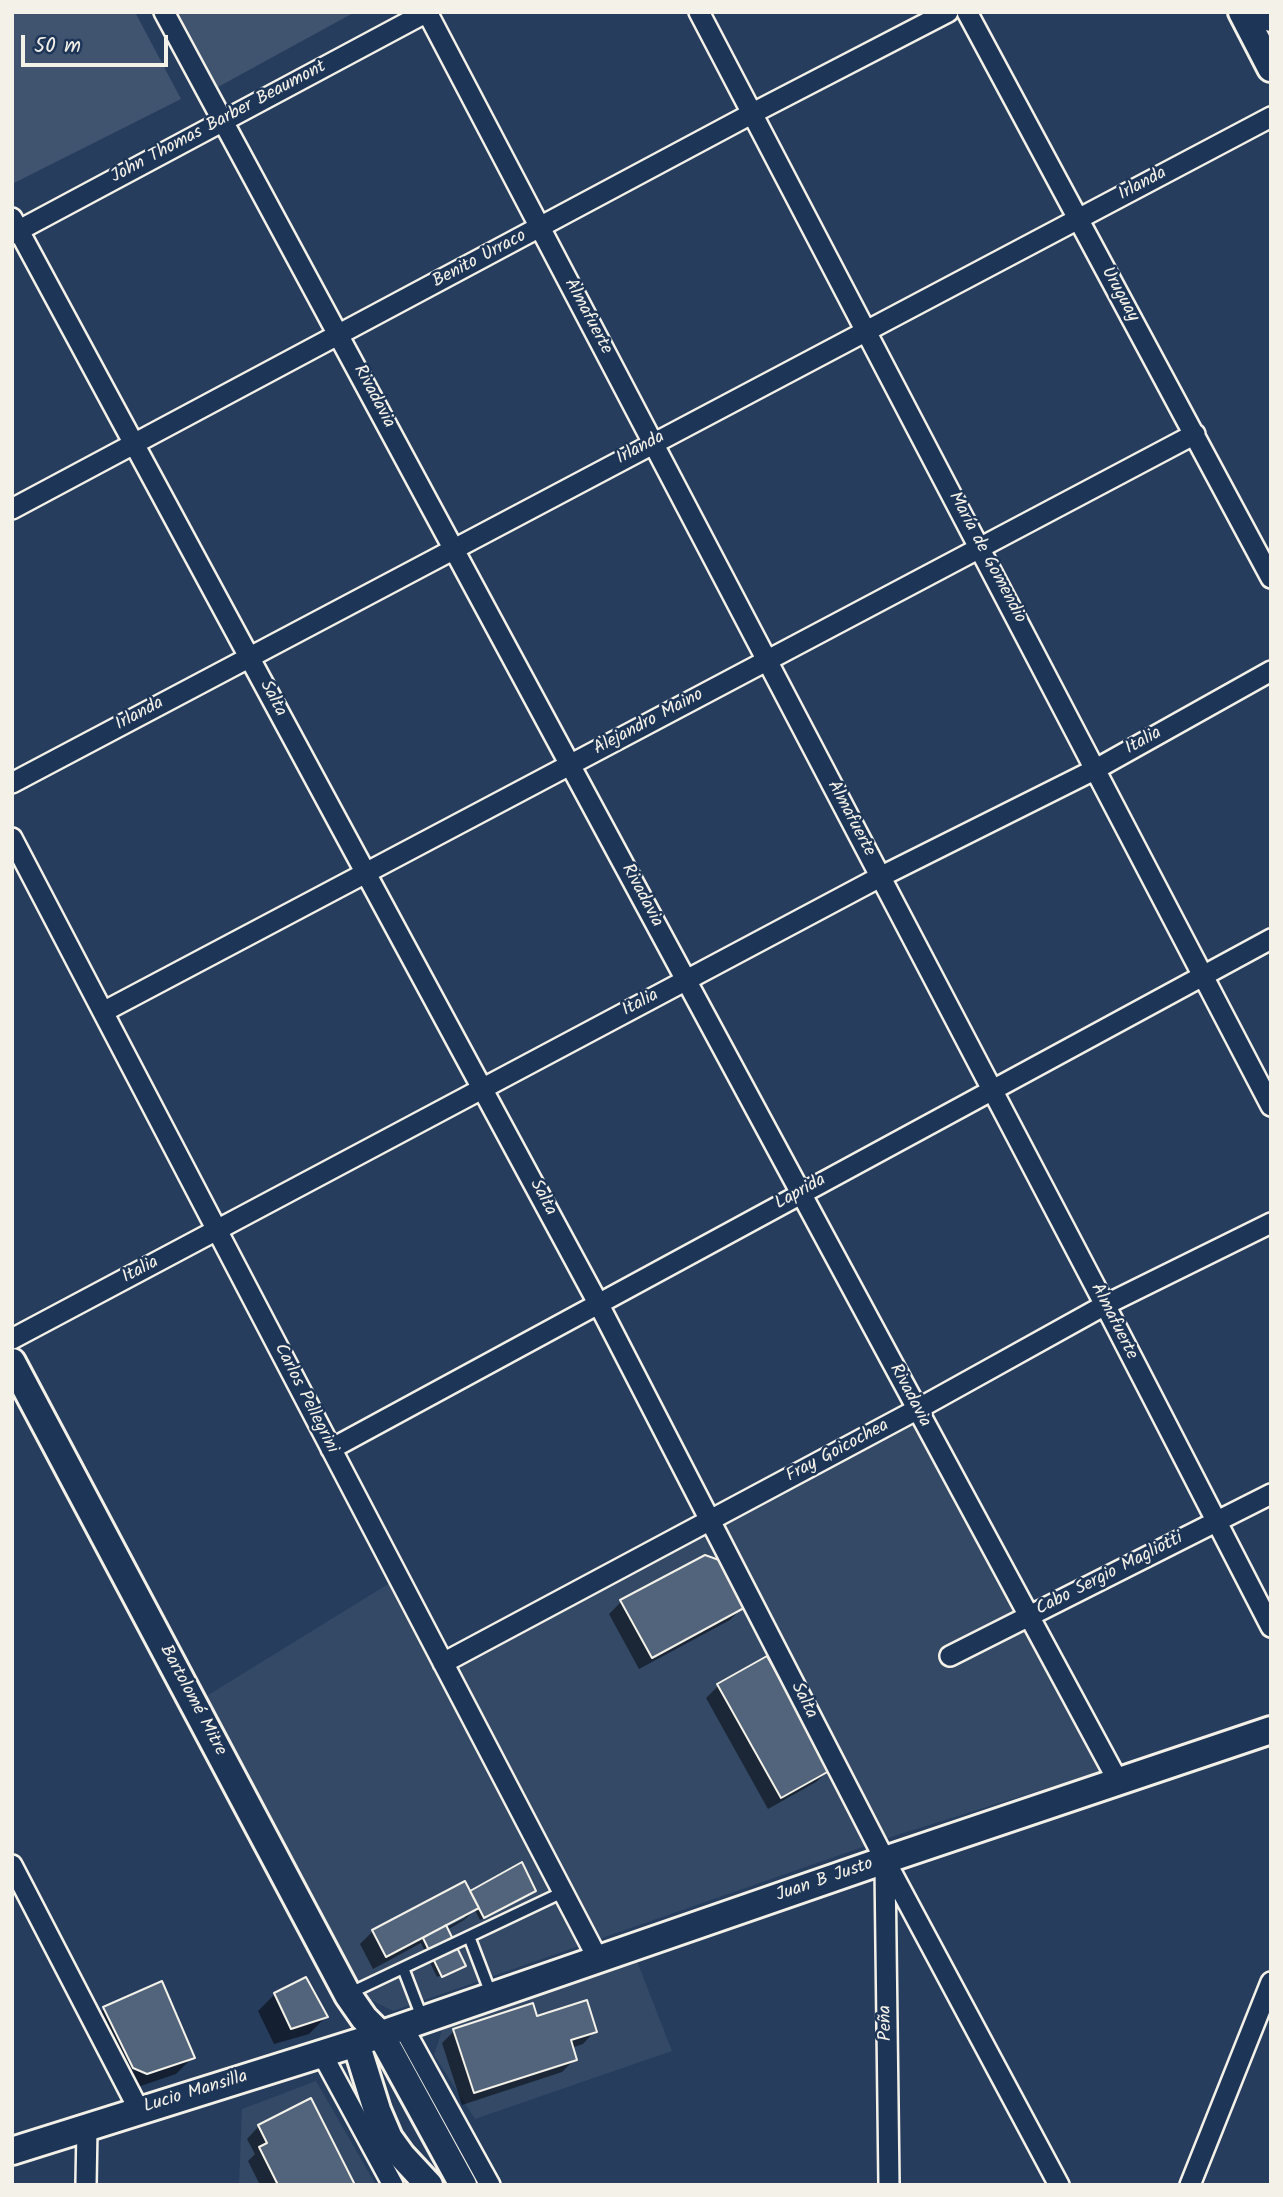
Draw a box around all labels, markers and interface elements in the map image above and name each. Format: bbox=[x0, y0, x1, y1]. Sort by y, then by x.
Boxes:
scale bar bbox=[24, 21, 172, 65]
text: 50 m bbox=[34, 30, 81, 63]
street label: John Thomas Barber Beaumont bbox=[108, 57, 330, 189]
street label: Irlanda bbox=[1115, 163, 1171, 207]
street label: Benito Urraco bbox=[429, 226, 531, 294]
street label: Uruguay bbox=[1095, 264, 1143, 326]
street label: Almafuerte bbox=[558, 275, 616, 359]
street label: Rivadavia bbox=[347, 362, 399, 432]
street label: Irlanda bbox=[613, 427, 669, 471]
street label: María de Gomendio bbox=[942, 489, 1030, 627]
street label: Salta bbox=[254, 677, 290, 721]
street label: Alejandro Maino bbox=[590, 685, 708, 761]
street label: Irlanda bbox=[112, 693, 168, 737]
street label: Italia bbox=[1122, 723, 1166, 761]
street label: Almafuerte bbox=[821, 777, 879, 861]
street label: Rivadavia bbox=[615, 861, 667, 931]
street label: Italia bbox=[619, 986, 663, 1022]
street label: Laprida bbox=[772, 1170, 830, 1216]
street label: Salta bbox=[524, 1176, 560, 1220]
street label: Italia bbox=[119, 1253, 163, 1289]
street label: Almafuerte bbox=[1085, 1280, 1141, 1364]
street label: Carlos Pellegrini bbox=[268, 1341, 342, 1457]
street label: Rivadavia bbox=[883, 1361, 935, 1431]
street label: Fray Goicochea bbox=[783, 1416, 893, 1488]
street label: Cabo Sergio Magliotti bbox=[1033, 1529, 1187, 1621]
street label: Bartolomé Mitre bbox=[154, 1642, 230, 1760]
street label: Salta bbox=[785, 1679, 821, 1723]
street label: Juan B Justo bbox=[774, 1854, 876, 1908]
street label: Peña bbox=[876, 2005, 898, 2041]
street label: Lucio Mansilla bbox=[141, 2067, 251, 2119]

